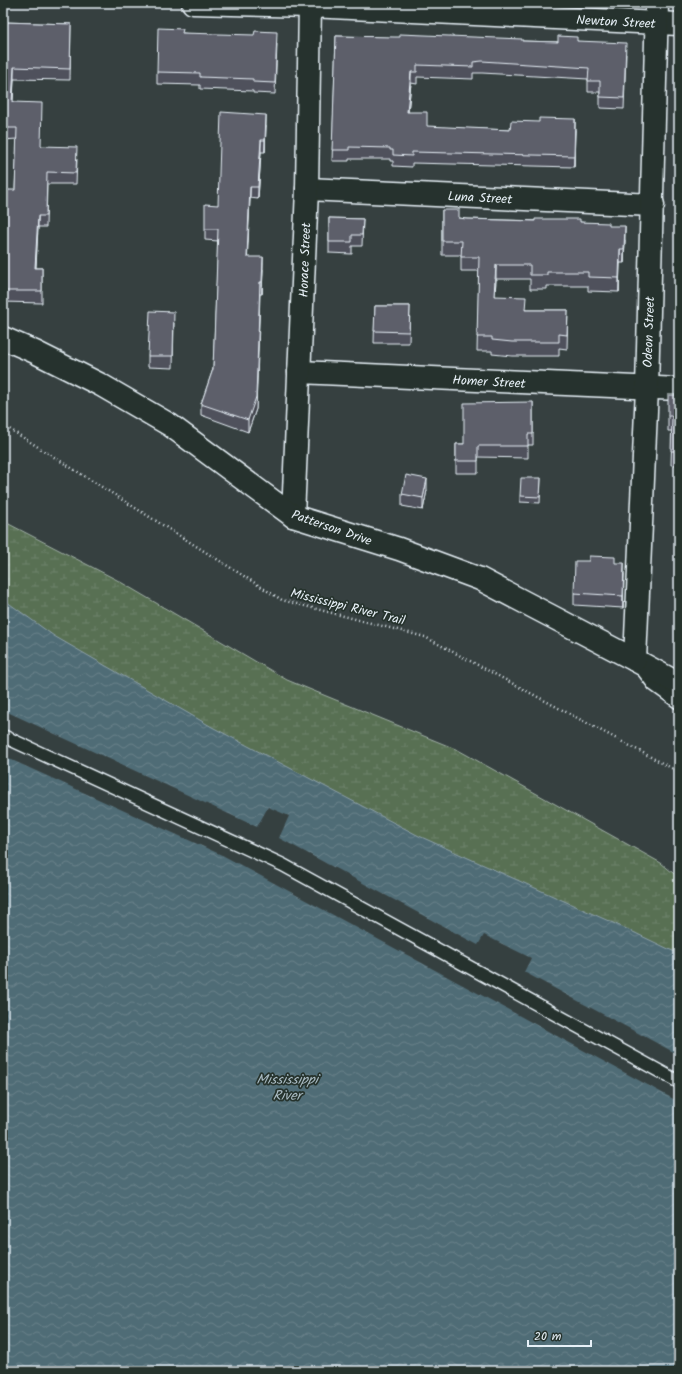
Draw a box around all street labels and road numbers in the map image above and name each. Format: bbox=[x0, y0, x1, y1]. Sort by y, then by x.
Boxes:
street label: Newton Street bbox=[576, 10, 657, 35]
street label: Luna Street bbox=[447, 186, 514, 211]
street label: Horace Street bbox=[294, 221, 317, 298]
street label: Odeon Street bbox=[638, 295, 661, 368]
street label: Homer Street bbox=[452, 370, 527, 395]
street label: Patterson Drive bbox=[288, 505, 375, 552]
street label: Mississippi River Trail bbox=[288, 583, 407, 632]

